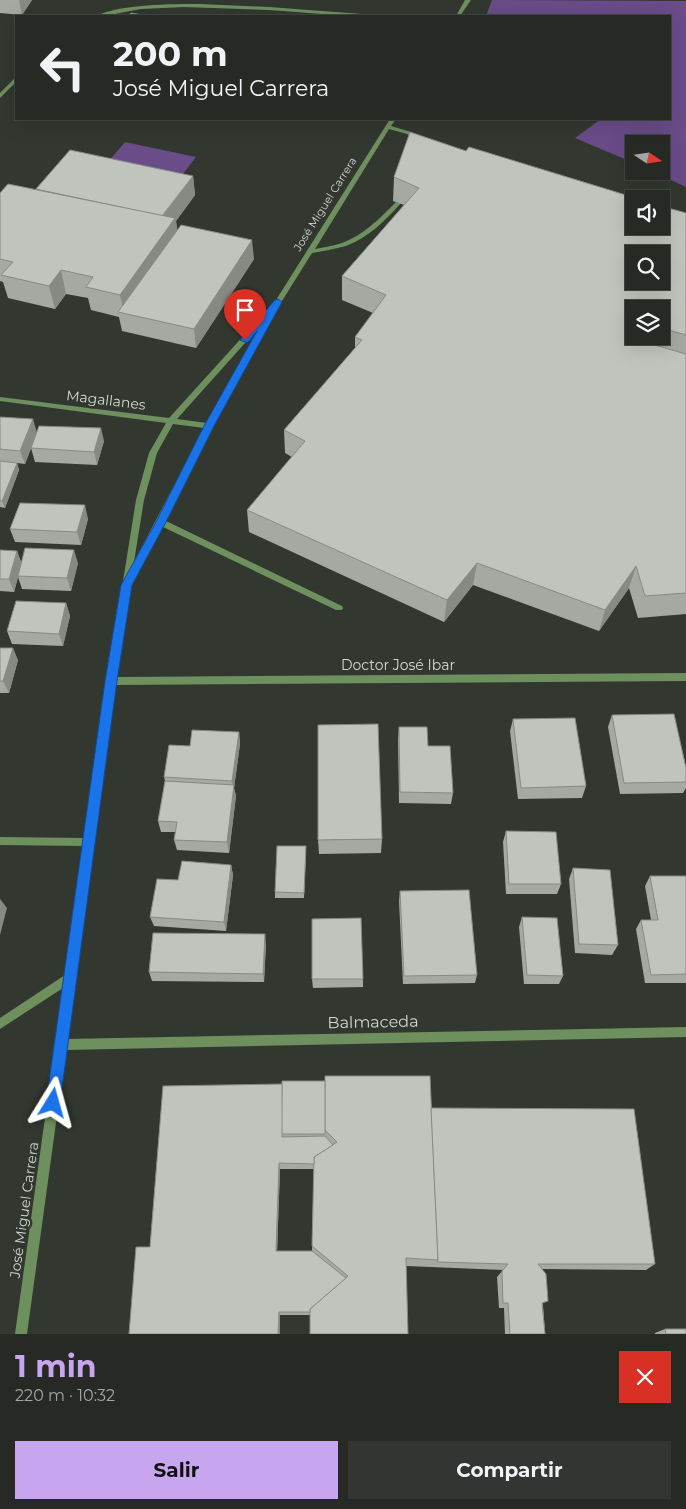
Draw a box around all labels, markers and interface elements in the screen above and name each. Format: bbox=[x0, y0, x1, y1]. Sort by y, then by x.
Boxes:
text: 200 m bbox=[113, 32, 228, 75]
icon: left bbox=[30, 35, 95, 100]
text: José Miguel Carrera bbox=[113, 75, 329, 102]
north arrow bbox=[625, 135, 670, 180]
map controls bbox=[625, 135, 670, 345]
street label: José Miguel Carrera bbox=[290, 154, 360, 254]
button: sound bbox=[625, 190, 670, 235]
button: search bbox=[625, 245, 670, 290]
pin bbox=[224, 289, 266, 340]
icon: arrive bbox=[231, 296, 259, 324]
button: layers bbox=[625, 300, 670, 345]
street label: Magallanes bbox=[65, 386, 147, 414]
street label: Doctor José Ibar bbox=[341, 656, 455, 674]
street label: Balmaceda bbox=[327, 1012, 419, 1032]
position arrow bbox=[26, 1076, 78, 1128]
street label: José Miguel Carrera bbox=[5, 1141, 42, 1280]
text: 1 min bbox=[15, 1348, 96, 1385]
button: close bbox=[619, 1351, 671, 1403]
text: 220 m · 10:32 bbox=[15, 1386, 115, 1405]
button: Salir bbox=[15, 1441, 338, 1499]
button: Compartir bbox=[348, 1441, 671, 1499]

